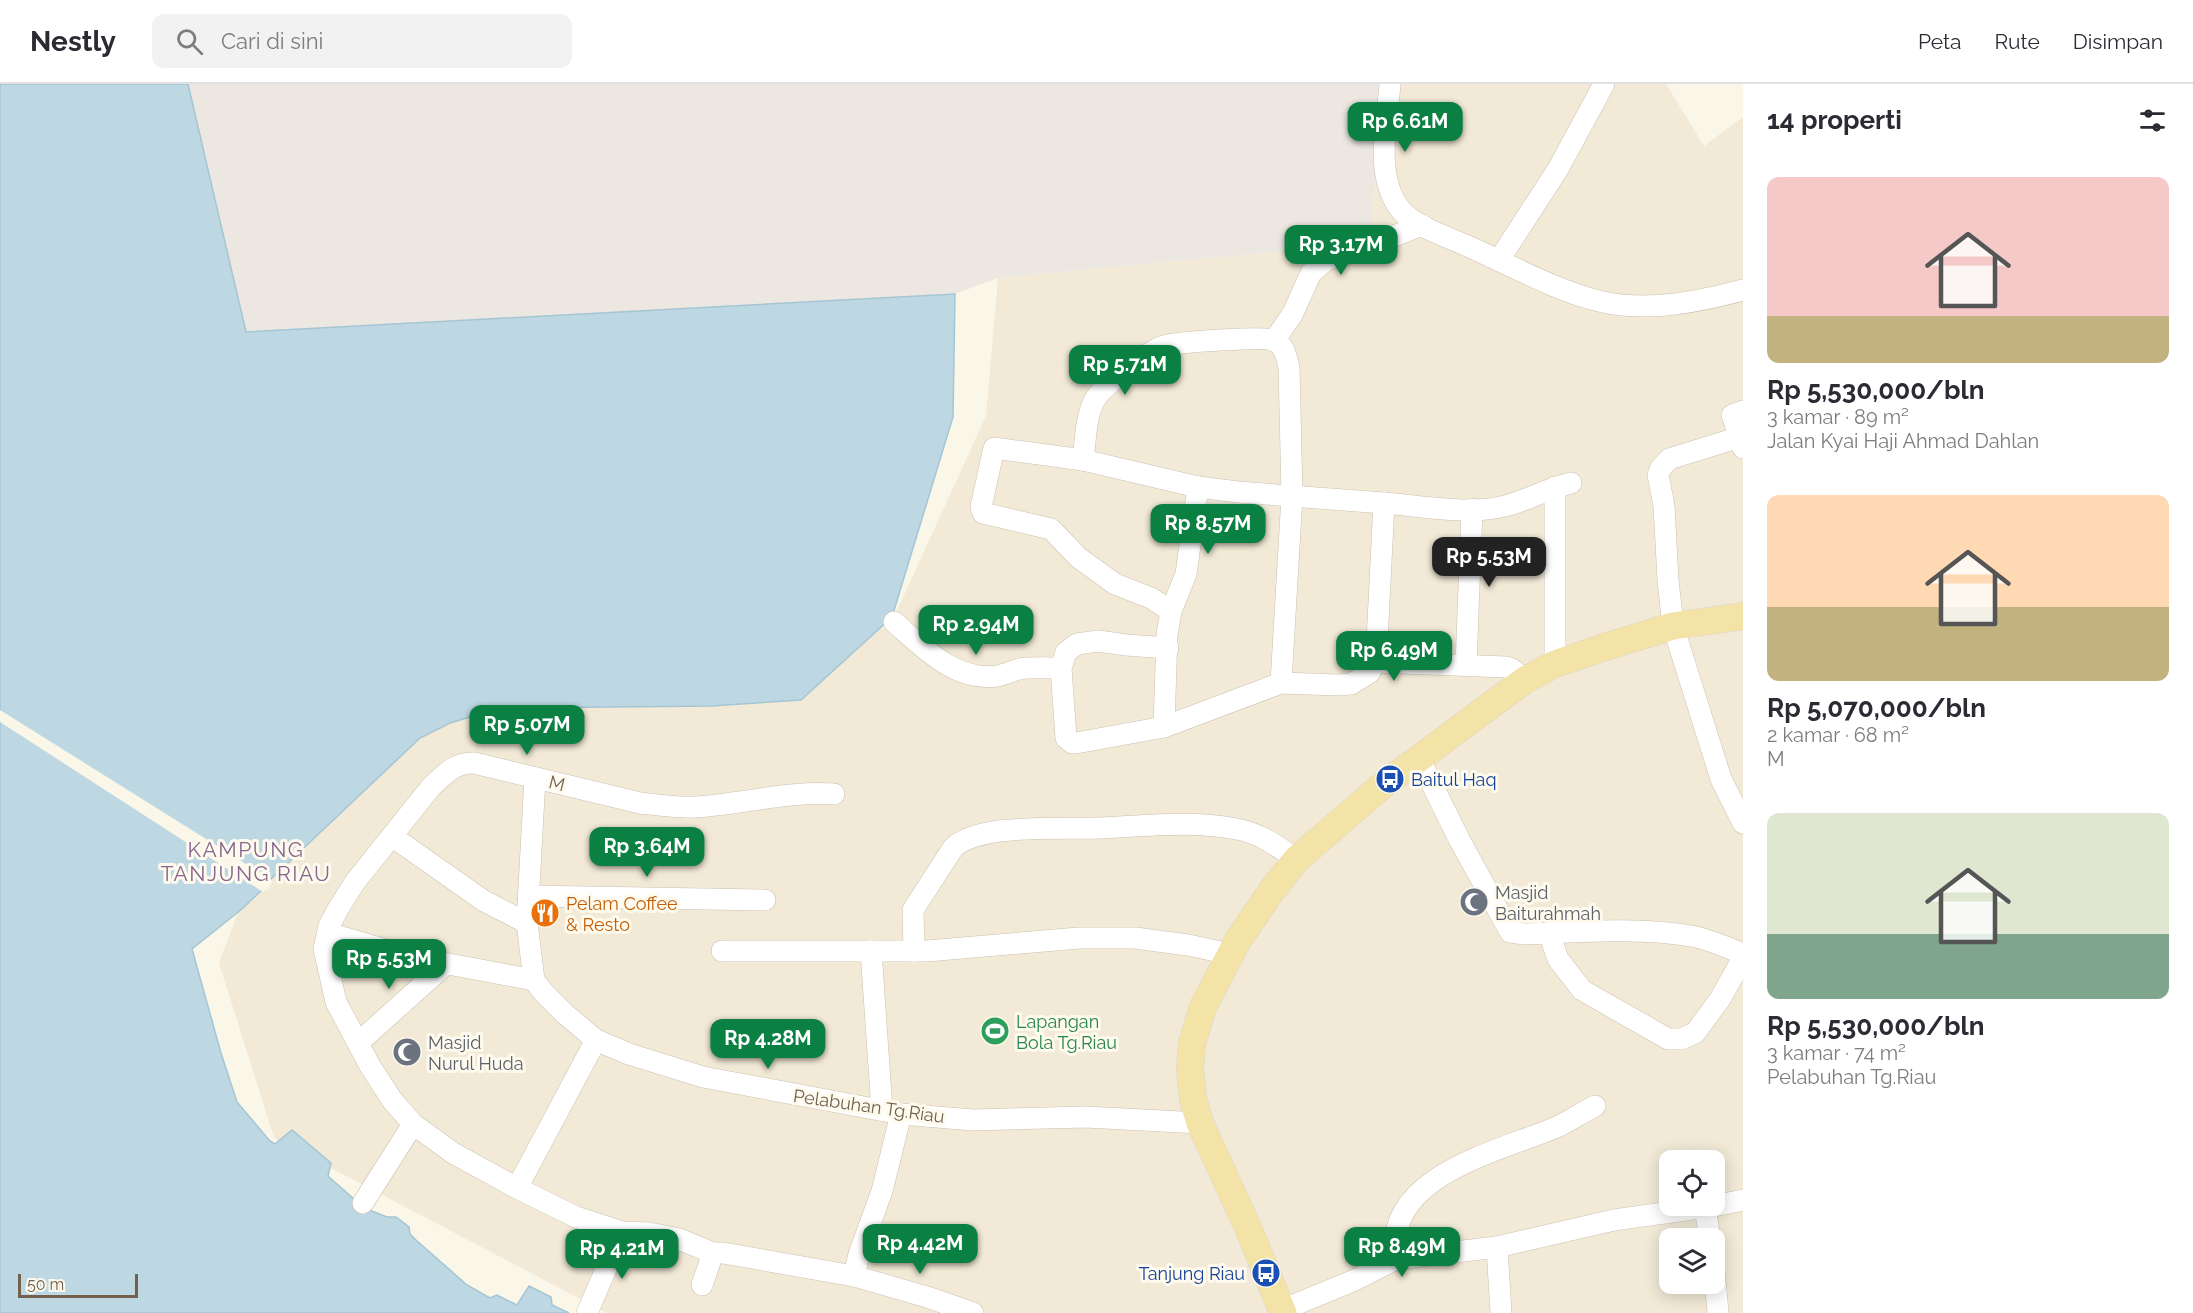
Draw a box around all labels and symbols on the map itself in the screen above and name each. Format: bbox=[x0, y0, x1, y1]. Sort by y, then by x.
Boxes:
pin: Rp 6.61M bbox=[1343, 102, 1467, 153]
pin: Rp 3.17M bbox=[1279, 225, 1403, 276]
pin: Rp 5.71M bbox=[1063, 345, 1187, 396]
pin: Rp 8.57M bbox=[1146, 504, 1270, 555]
pin: Rp 5.53M bbox=[1427, 537, 1551, 588]
pin: Rp 2.94M bbox=[914, 605, 1038, 656]
pin: Rp 6.49M bbox=[1332, 631, 1456, 682]
pin: Rp 5.07M bbox=[465, 705, 589, 756]
bus stop icon: Baitul Haq bbox=[1374, 763, 1406, 795]
place label: Baitul Haq bbox=[1411, 769, 1497, 790]
street label: M bbox=[547, 771, 567, 795]
pin: Rp 3.64M bbox=[585, 827, 709, 878]
district label: KAMPUNG TANJUNG RIAU bbox=[161, 837, 331, 886]
place label: Masjid Baiturahmah bbox=[1495, 882, 1601, 924]
mosque icon: Masjid Baiturahmah bbox=[1458, 886, 1490, 918]
place label: Pelam Coffee & Resto bbox=[566, 893, 678, 935]
restaurant icon: Pelam Coffee & Resto bbox=[529, 897, 561, 929]
pin: Rp 5.53M bbox=[327, 939, 451, 990]
place label: Lapangan Bola Tg.Riau bbox=[1016, 1011, 1117, 1053]
sports icon: Lapangan Bola Tg.Riau bbox=[979, 1015, 1011, 1047]
pin: Rp 4.28M bbox=[706, 1019, 830, 1070]
place label: Masjid Nurul Huda bbox=[428, 1032, 524, 1074]
mosque icon: Masjid Nurul Huda bbox=[391, 1036, 423, 1068]
street label: Pelabuhan Tg.Riau bbox=[792, 1085, 946, 1127]
pin: Rp 4.42M bbox=[858, 1224, 982, 1275]
pin: Rp 8.49M bbox=[1340, 1227, 1464, 1278]
pin: Rp 4.21M bbox=[560, 1229, 684, 1280]
bus stop icon: Tanjung Riau bbox=[1250, 1257, 1282, 1289]
place label: Tanjung Riau bbox=[1139, 1263, 1245, 1284]
scale bar bbox=[18, 1271, 138, 1298]

